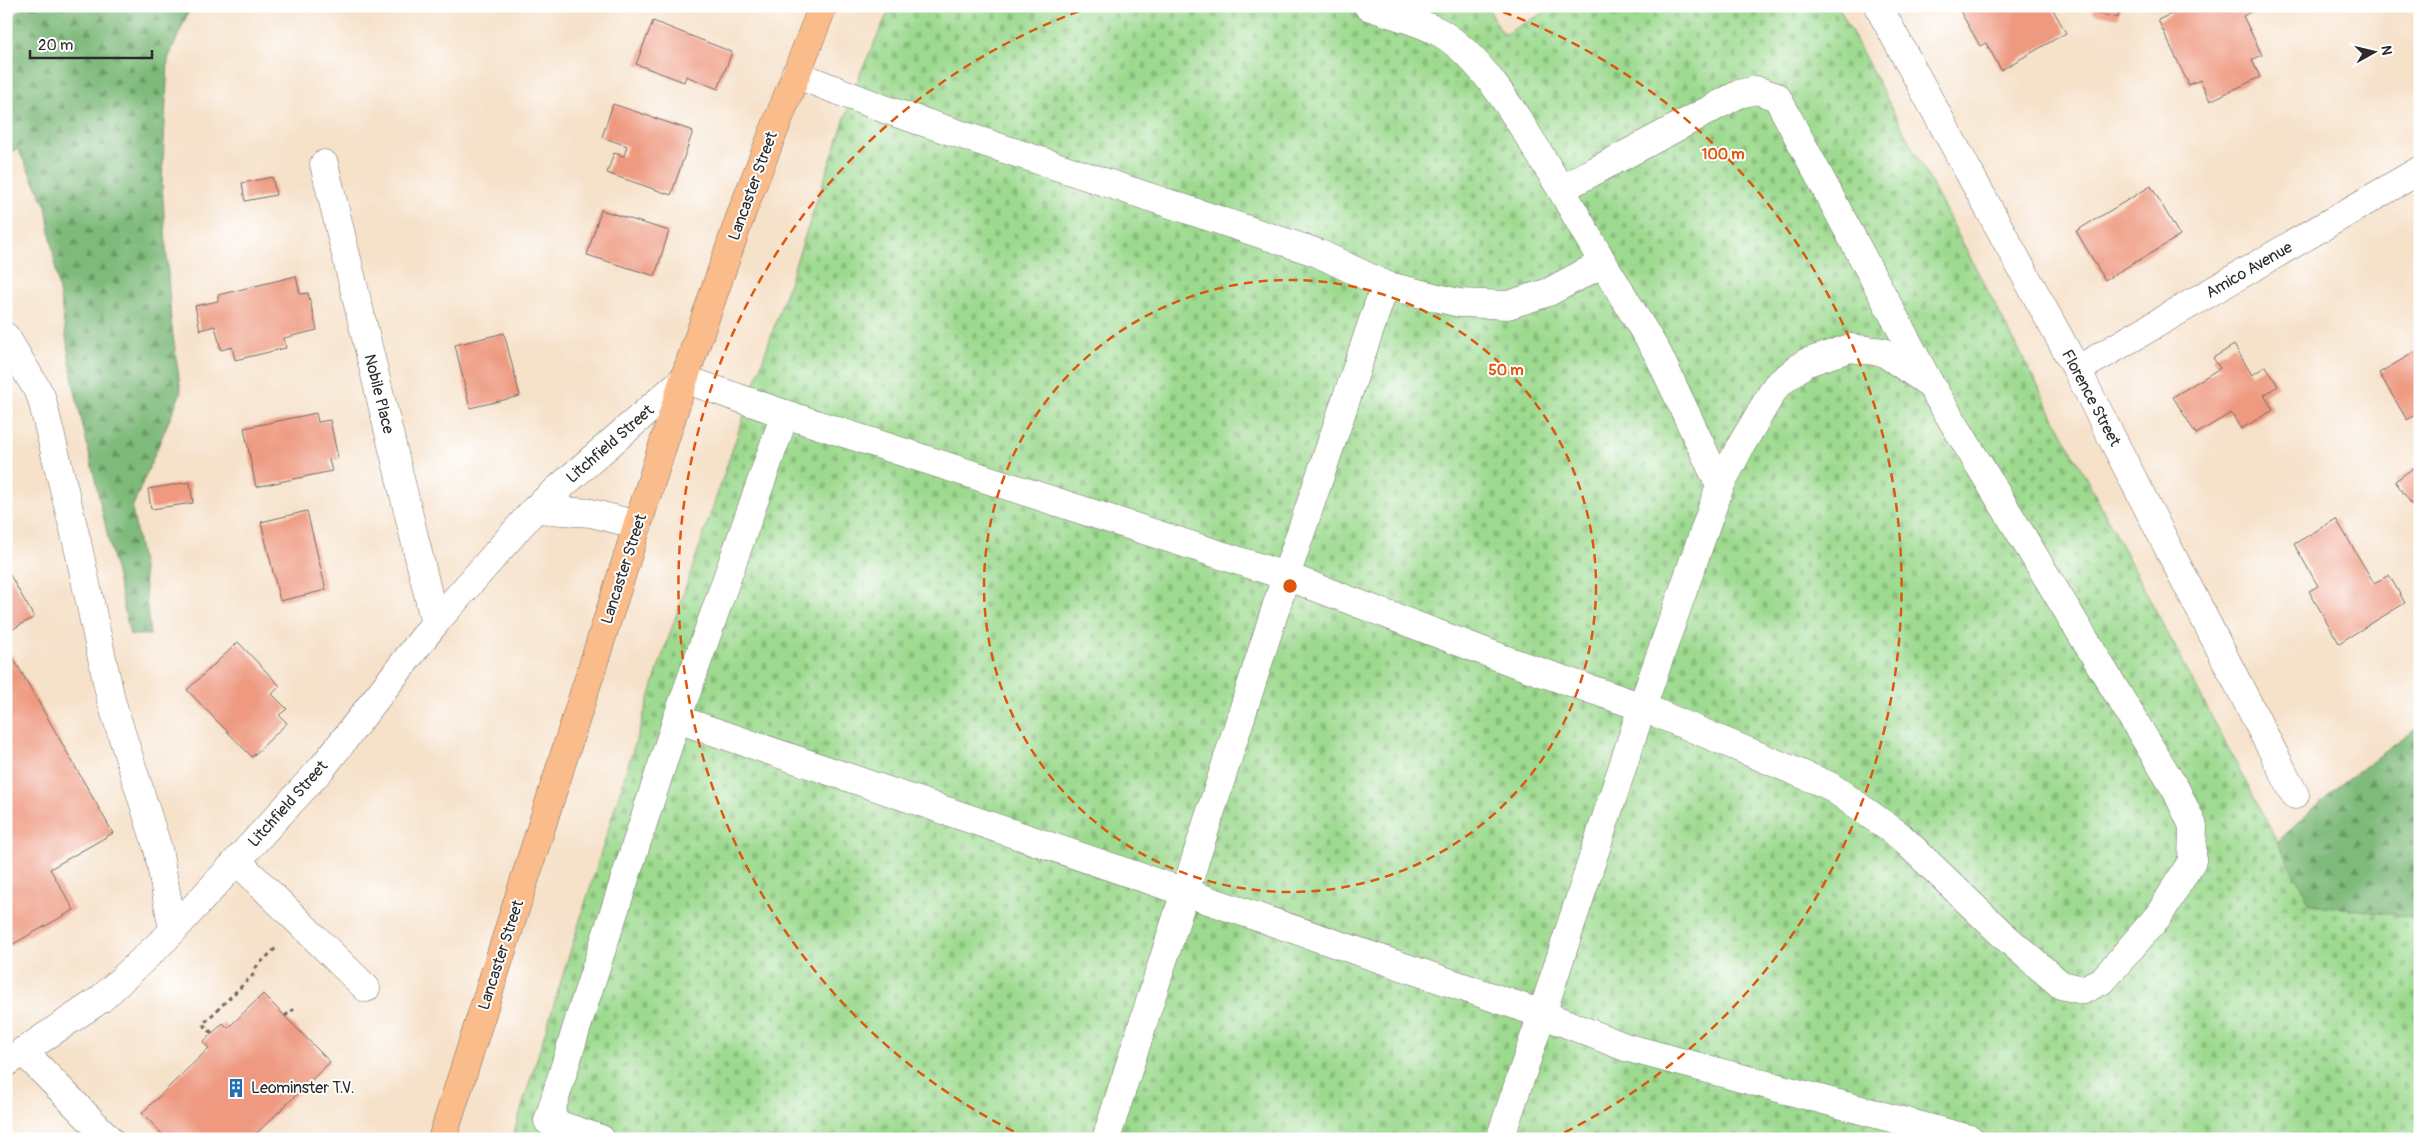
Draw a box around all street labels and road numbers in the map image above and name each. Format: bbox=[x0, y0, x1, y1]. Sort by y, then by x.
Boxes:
street label: Lancaster Street bbox=[724, 128, 782, 243]
street label: Amico Avenue bbox=[2202, 237, 2296, 303]
street label: Florence Street bbox=[2057, 346, 2125, 450]
street label: Nobile Place bbox=[359, 352, 399, 436]
street label: Litchfield Street bbox=[562, 400, 658, 488]
street label: Lancaster Street bbox=[597, 511, 651, 627]
street label: Litchfield Street bbox=[244, 756, 332, 851]
street label: Lancaster Street bbox=[474, 897, 528, 1013]

